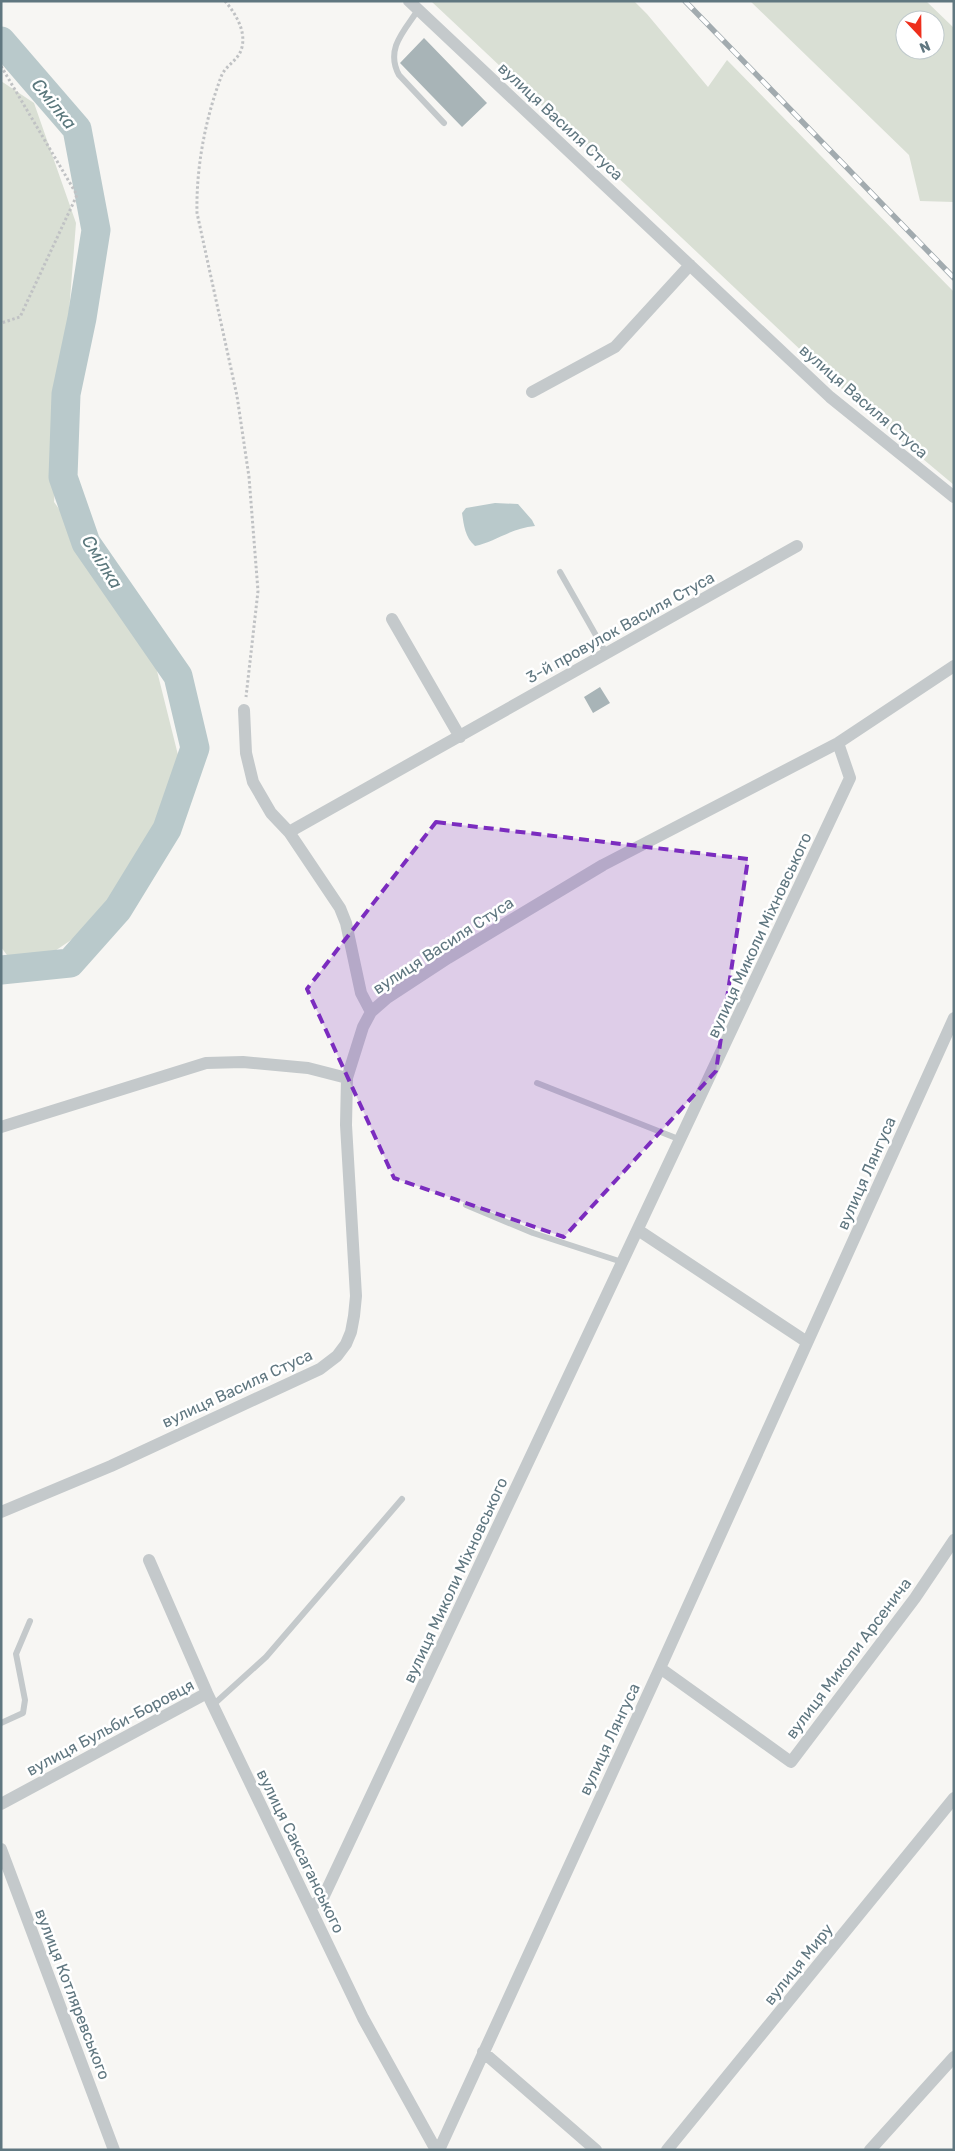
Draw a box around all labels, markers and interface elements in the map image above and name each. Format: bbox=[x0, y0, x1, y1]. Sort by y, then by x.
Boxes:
north arrow bbox=[895, 10, 945, 60]
text: N bbox=[917, 37, 933, 56]
street label: вулиця Василя Стуса bbox=[494, 59, 627, 184]
water label: Смілка bbox=[27, 74, 81, 134]
street label: вулиця Василя Стуса bbox=[796, 340, 932, 462]
water label: Смілка bbox=[77, 531, 127, 593]
street label: 3-й провулок Василя Стуса bbox=[523, 568, 718, 687]
street label: вулиця Миколи Міхновського bbox=[703, 829, 816, 1041]
street label: вулиця Василя Стуса bbox=[369, 893, 517, 998]
street label: вулиця Лянгуса bbox=[833, 1114, 900, 1233]
street label: вулиця Василя Стуса bbox=[159, 1345, 315, 1432]
street label: вулиця Миколи Міхновського bbox=[399, 1474, 512, 1686]
street label: вулиця Миколи Арсенича bbox=[782, 1574, 915, 1743]
street label: вулиця Бульби-Боровця bbox=[23, 1675, 197, 1780]
street label: вулиця Лянгуса bbox=[575, 1680, 644, 1798]
street label: вулиця Саксаганського bbox=[253, 1766, 348, 1936]
street label: вулиця Котляревського bbox=[31, 1906, 114, 2082]
street label: вулиця Миру bbox=[760, 1920, 837, 2009]

